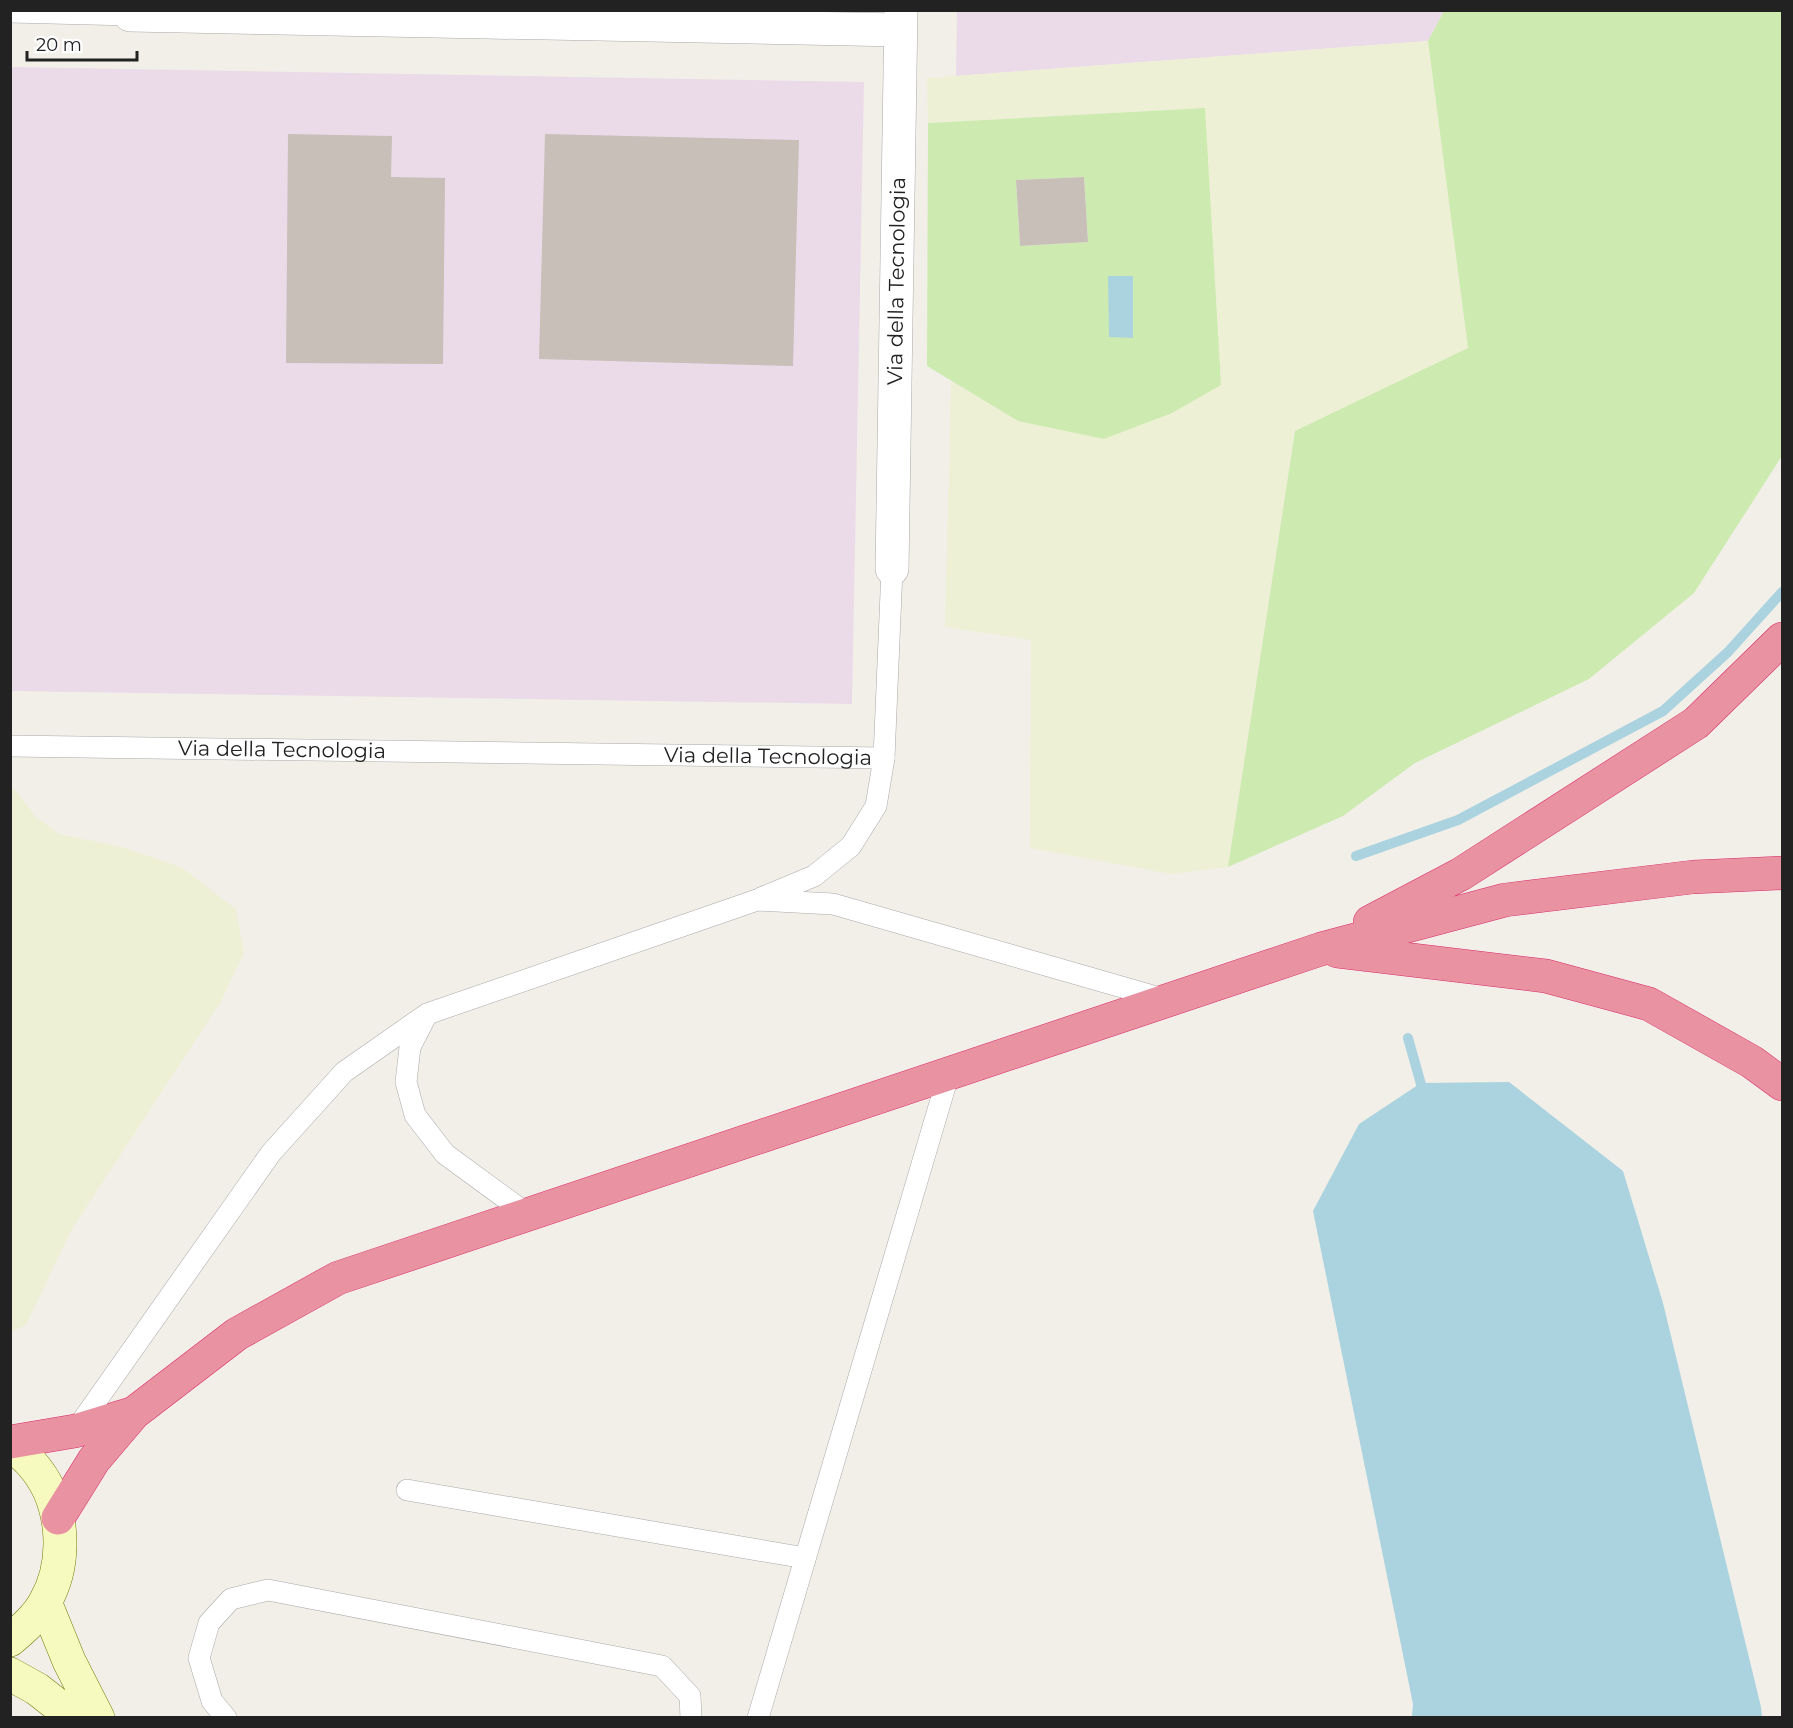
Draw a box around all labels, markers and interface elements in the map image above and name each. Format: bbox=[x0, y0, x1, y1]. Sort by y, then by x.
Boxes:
scale bar bbox=[27, 24, 136, 62]
text: 20 m bbox=[36, 34, 82, 56]
street label: Via della Tecnologia bbox=[882, 177, 910, 385]
street label: Via della Tecnologia bbox=[178, 735, 386, 763]
street label: Via della Tecnologia bbox=[664, 742, 872, 770]

